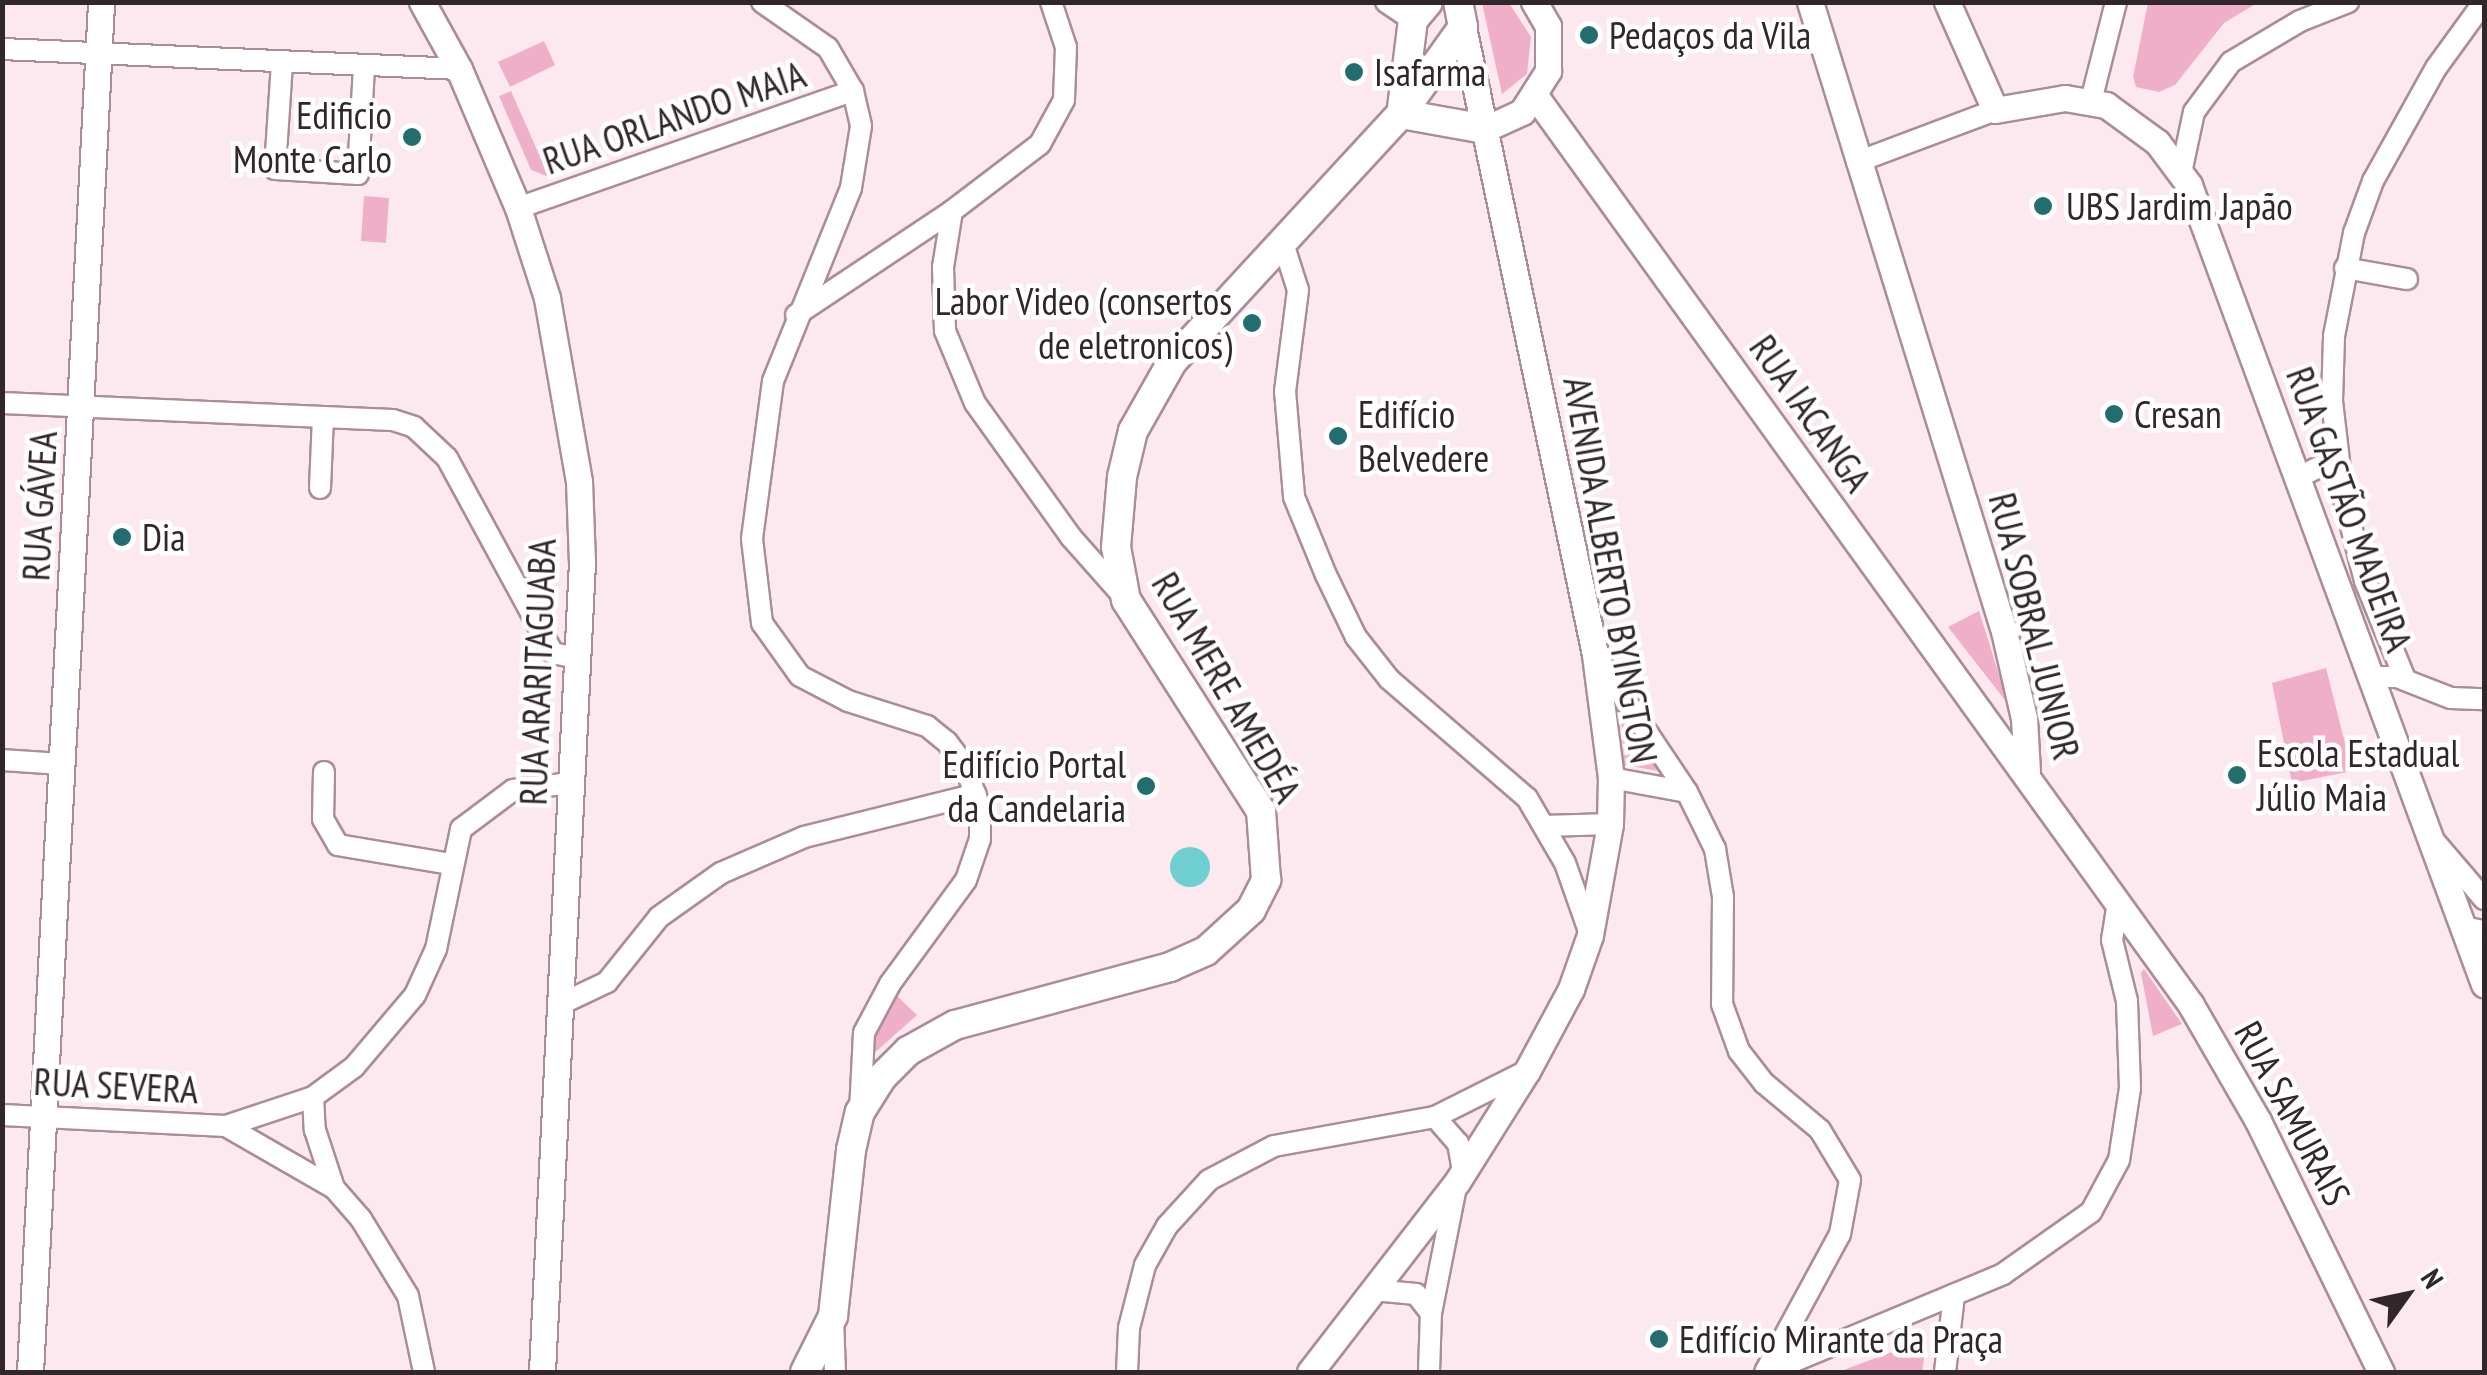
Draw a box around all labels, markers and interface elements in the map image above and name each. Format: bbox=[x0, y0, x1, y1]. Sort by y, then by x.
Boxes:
place label: Pedaços da Vila bbox=[1609, 12, 1812, 58]
marker: Pedaços da Vila bbox=[1578, 24, 1600, 46]
place label: Isafarma bbox=[1374, 49, 1486, 95]
street label: RUA ORLANDO MAIA bbox=[536, 51, 812, 183]
marker: Isafarma bbox=[1343, 61, 1365, 83]
place label: Edificio Monte Carlo bbox=[233, 92, 392, 182]
marker: Edificio Monte Carlo bbox=[401, 126, 423, 148]
place label: UBS Jardim Japão bbox=[2066, 183, 2293, 229]
marker: UBS Jardim Japão bbox=[2030, 193, 2056, 219]
place label: Labor Video (consertos de eletronicos) bbox=[934, 278, 1232, 368]
marker: Labor Video (consertos de eletronicos) bbox=[1241, 312, 1263, 334]
street label: RUA IACANGA bbox=[1740, 326, 1882, 500]
street label: RUA GASTÃO MADEIRA bbox=[2277, 360, 2423, 658]
street label: AVENIDA ALBERTO BYINGTON bbox=[1554, 372, 1668, 768]
place label: Edifício Belvedere bbox=[1358, 391, 1489, 480]
place label: Cresan bbox=[2134, 391, 2222, 437]
marker: Cresan bbox=[2103, 403, 2125, 425]
marker: Edifício Belvedere bbox=[1327, 425, 1349, 447]
street label: RUA GÁVEA bbox=[12, 429, 66, 583]
street label: RUA SOBRAL JUNIOR bbox=[1980, 487, 2090, 765]
place label: Dia bbox=[142, 514, 185, 560]
marker: Dia bbox=[111, 526, 133, 548]
street label: RUA ARARITAGUABA bbox=[510, 537, 564, 807]
street label: RUA MERE AMEDÉA bbox=[1142, 563, 1312, 811]
place label: Escola Estadual Júlio Maia bbox=[2257, 730, 2459, 819]
place label: Edifício Portal da Candelaria bbox=[942, 741, 1126, 831]
marker: Escola Estadual Júlio Maia bbox=[2226, 764, 2248, 786]
marker: Edifício Portal da Candelaria bbox=[1135, 775, 1157, 797]
street label: RUA SAMURAIS bbox=[2225, 1013, 2361, 1213]
street label: RUA SEVERA bbox=[32, 1058, 200, 1112]
north arrow bbox=[2357, 1245, 2457, 1345]
text: N bbox=[2413, 1262, 2452, 1295]
place label: Edifício Mirante da Praça bbox=[1679, 1316, 2003, 1362]
marker: Edifício Mirante da Praça bbox=[1648, 1328, 1670, 1350]

